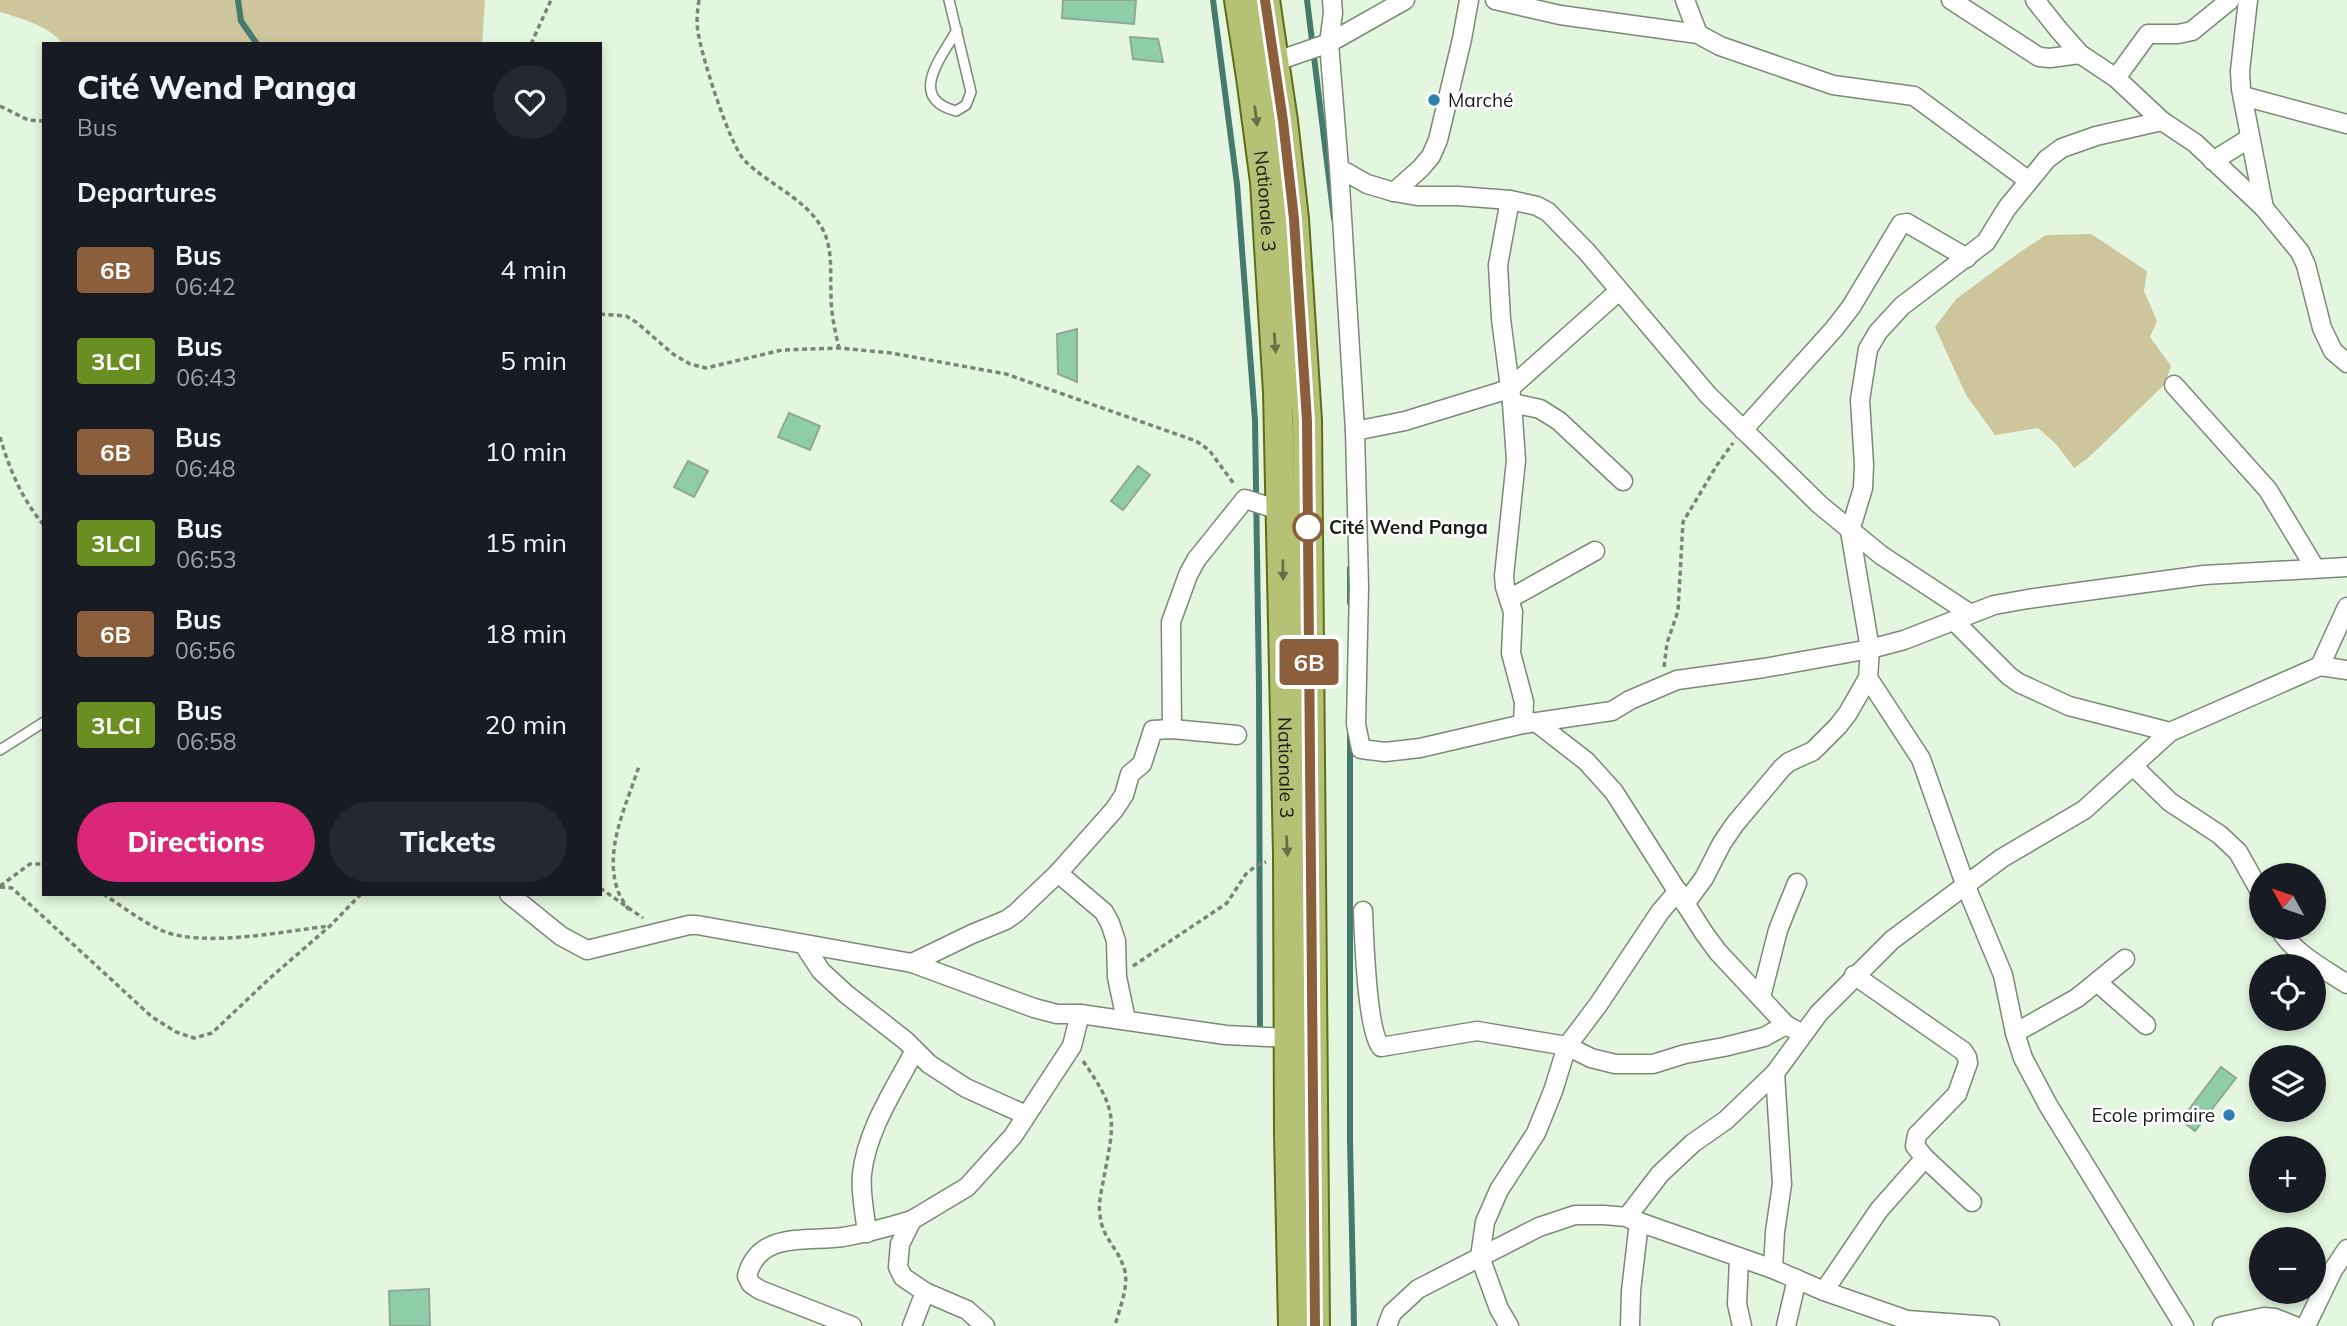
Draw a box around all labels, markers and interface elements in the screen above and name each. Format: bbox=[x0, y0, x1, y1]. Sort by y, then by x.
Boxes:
button: heart bbox=[493, 65, 567, 139]
text: Cité Wend Panga bbox=[77, 66, 357, 107]
place label: Marché bbox=[1448, 88, 1513, 112]
marker: Marché bbox=[1426, 92, 1442, 108]
one-way arrow bbox=[1251, 105, 1262, 127]
text: Bus bbox=[77, 113, 117, 142]
street label: Nationale 3 bbox=[1249, 149, 1281, 252]
text: Departures bbox=[77, 176, 217, 209]
text: Bus bbox=[175, 239, 221, 272]
text: 4 min bbox=[500, 253, 567, 286]
text: 6B bbox=[100, 255, 131, 285]
text: 06:42 bbox=[175, 272, 235, 301]
text: Bus bbox=[176, 330, 223, 363]
one-way arrow bbox=[1270, 332, 1281, 354]
text: 5 min bbox=[500, 344, 567, 377]
text: 3LCI bbox=[91, 346, 141, 376]
text: 06:43 bbox=[176, 363, 237, 392]
text: Bus bbox=[175, 421, 221, 454]
text: 10 min bbox=[485, 435, 567, 468]
text: 6B bbox=[100, 437, 131, 467]
text: 06:48 bbox=[175, 454, 235, 483]
text: Bus bbox=[176, 512, 223, 545]
marker: Cité Wend Panga bbox=[1293, 512, 1323, 542]
place label: Cité Wend Panga bbox=[1329, 515, 1488, 539]
text: 15 min bbox=[485, 526, 567, 559]
text: 3LCI bbox=[91, 528, 141, 558]
text: 06:53 bbox=[176, 545, 237, 574]
one-way arrow bbox=[1278, 559, 1289, 581]
text: Bus bbox=[175, 603, 221, 636]
text: 18 min bbox=[485, 617, 567, 650]
text: 6B bbox=[100, 619, 131, 649]
text: 06:56 bbox=[175, 636, 235, 665]
line badge: 6B bbox=[1278, 639, 1340, 685]
text: 6B bbox=[1294, 647, 1324, 677]
text: Bus bbox=[176, 694, 223, 727]
text: 20 min bbox=[485, 708, 567, 741]
text: 3LCI bbox=[91, 710, 141, 740]
street label: Nationale 3 bbox=[1273, 717, 1299, 819]
text: 06:58 bbox=[176, 727, 237, 756]
button: Directions bbox=[77, 802, 315, 882]
button: Tickets bbox=[329, 802, 567, 882]
one-way arrow bbox=[1282, 835, 1293, 857]
north arrow bbox=[2249, 863, 2326, 940]
map controls bbox=[2249, 863, 2326, 1304]
button: locate bbox=[2249, 954, 2326, 1031]
button: layers bbox=[2249, 1045, 2326, 1122]
place label: Ecole primaire bbox=[2091, 1103, 2215, 1127]
marker: Ecole primaire bbox=[2221, 1107, 2237, 1123]
button: + bbox=[2249, 1136, 2326, 1213]
button: − bbox=[2249, 1227, 2326, 1304]

